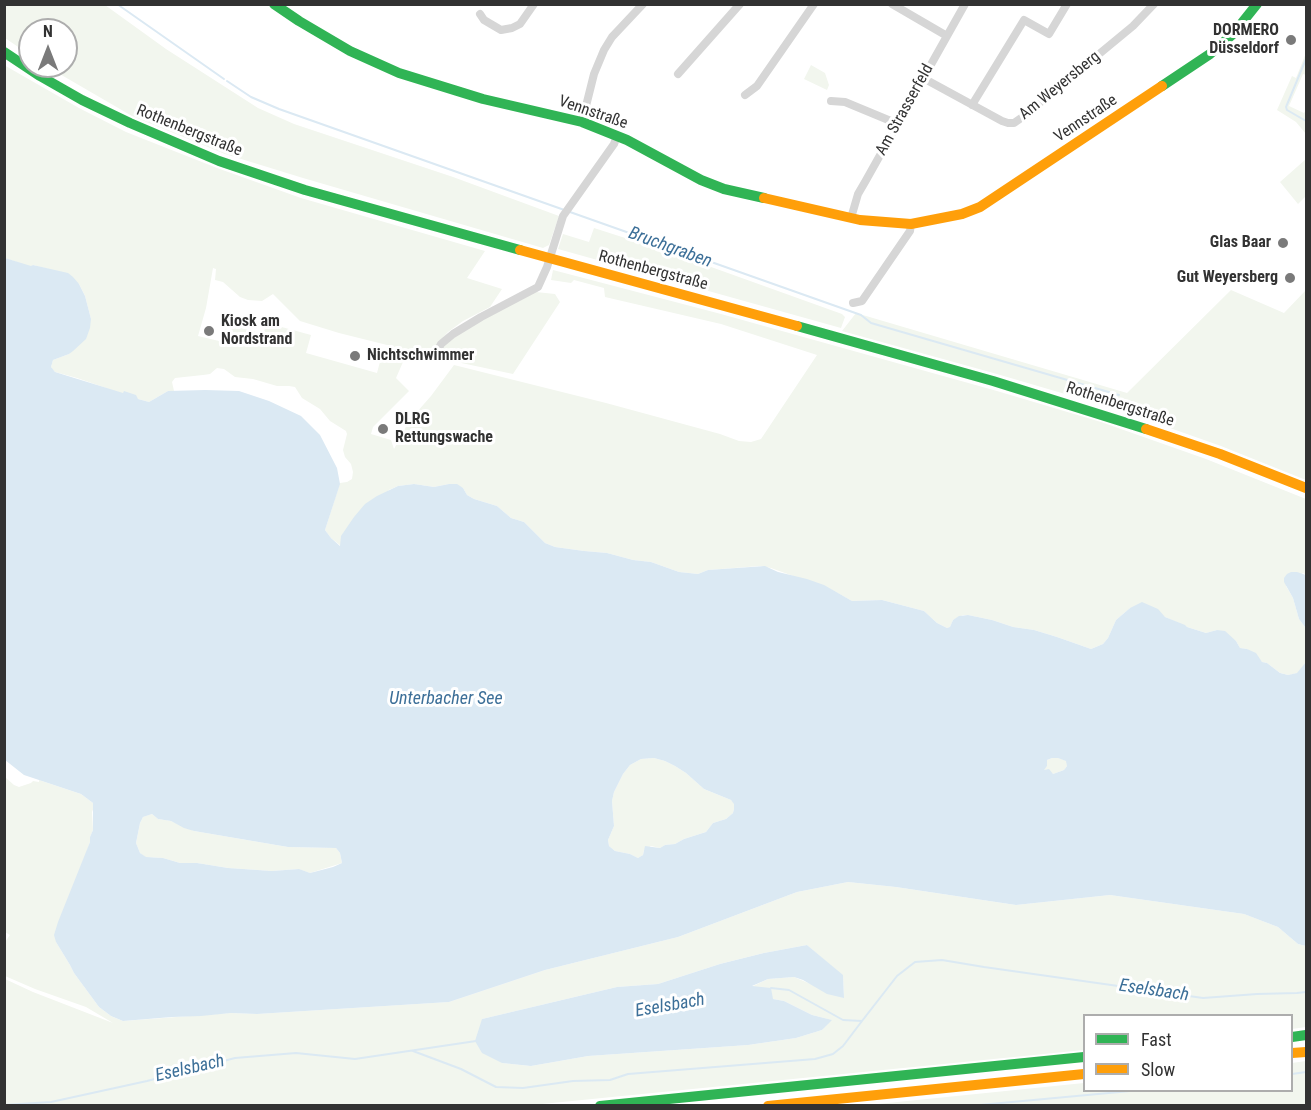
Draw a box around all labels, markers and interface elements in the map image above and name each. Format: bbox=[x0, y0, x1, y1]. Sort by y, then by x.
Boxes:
north arrow bbox=[18, 18, 78, 78]
place label: DORMERO Düsseldorf bbox=[1209, 21, 1279, 59]
text: N bbox=[43, 22, 53, 41]
marker: DORMERO Düsseldorf bbox=[1284, 33, 1298, 47]
street label: Am Weyersberg bbox=[1016, 48, 1104, 124]
street label: Am Strasserfeld bbox=[872, 61, 938, 159]
street label: Vennstraße bbox=[1051, 91, 1121, 147]
street label: Vennstraße bbox=[556, 92, 630, 134]
street label: Rothenbergstraße bbox=[133, 101, 245, 161]
water label: Bruchgraben bbox=[625, 223, 715, 273]
place label: Glas Baar bbox=[1210, 233, 1271, 253]
marker: Glas Baar bbox=[1276, 236, 1290, 250]
street label: Rothenbergstraße bbox=[596, 247, 710, 295]
place label: Gut Weyersberg bbox=[1177, 268, 1278, 288]
marker: Gut Weyersberg bbox=[1283, 271, 1297, 285]
place label: Kiosk am Nordstrand bbox=[221, 312, 292, 350]
marker: Kiosk am Nordstrand bbox=[202, 324, 216, 338]
place label: Nichtschwimmer bbox=[367, 346, 474, 366]
marker: Nichtschwimmer bbox=[348, 349, 362, 363]
street label: Rothenbergstraße bbox=[1064, 379, 1176, 431]
place label: DLRG Rettungswache bbox=[395, 410, 493, 448]
marker: DLRG Rettungswache bbox=[376, 422, 390, 436]
water label: Unterbacher See bbox=[389, 688, 503, 710]
water label: Eselsbach bbox=[1118, 975, 1190, 1007]
water label: Eselsbach bbox=[634, 989, 706, 1023]
legend bbox=[1083, 1014, 1293, 1092]
text: Fast bbox=[1141, 1029, 1172, 1050]
water label: Eselsbach bbox=[153, 1051, 227, 1087]
text: Slow bbox=[1141, 1059, 1175, 1080]

